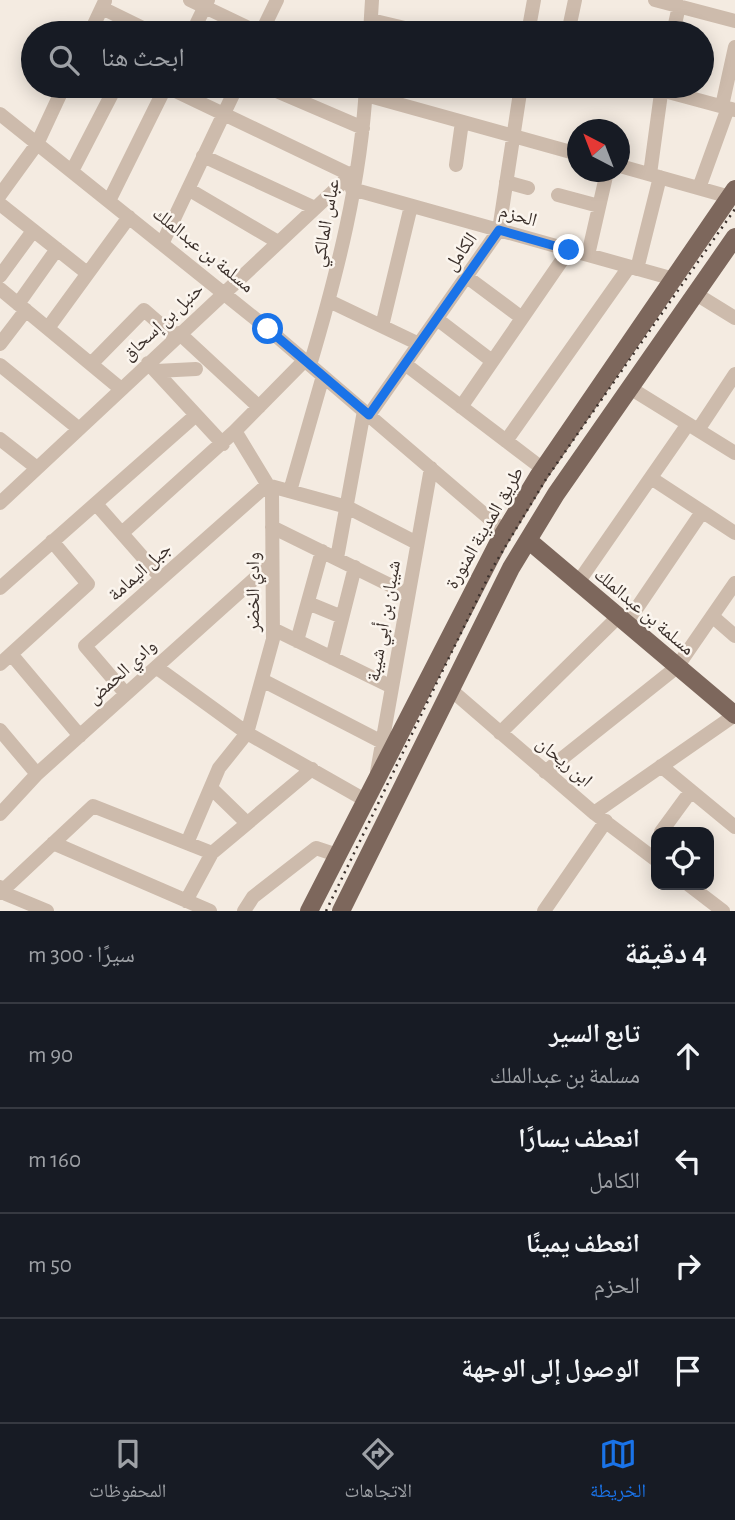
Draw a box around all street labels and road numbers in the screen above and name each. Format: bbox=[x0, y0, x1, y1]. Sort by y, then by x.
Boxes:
street label: عباس المالكي bbox=[309, 177, 348, 269]
street label: الحزم bbox=[496, 202, 539, 233]
street label: مسلمة بن عبدالملك bbox=[148, 204, 257, 297]
street label: الكامل bbox=[441, 229, 482, 275]
street label: حنبل بن إسحاق bbox=[119, 280, 209, 366]
street label: طريق المدينة المنورة bbox=[442, 464, 528, 593]
street label: جبل اليمامة bbox=[105, 539, 176, 606]
street label: وادي الخضر bbox=[244, 552, 267, 633]
street label: شيبان بن أبي شيبة bbox=[361, 558, 409, 684]
street label: مسلمة بن عبدالملك bbox=[590, 565, 698, 660]
street label: وادي الحمض bbox=[84, 636, 164, 711]
street label: ابن ريحان bbox=[532, 733, 596, 791]

